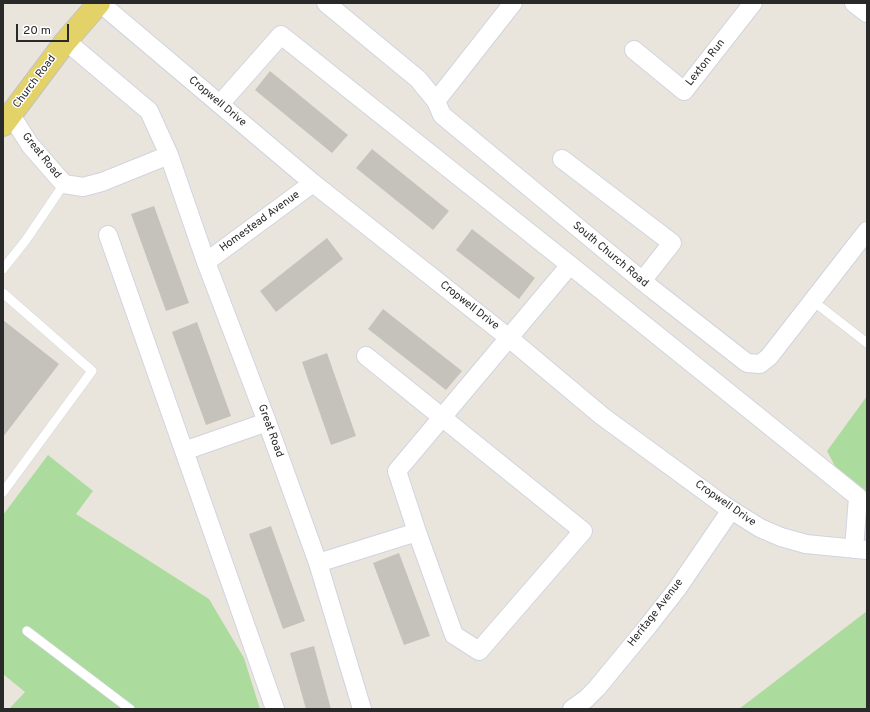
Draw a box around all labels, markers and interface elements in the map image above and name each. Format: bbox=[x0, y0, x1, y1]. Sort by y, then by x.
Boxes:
scale bar bbox=[18, 16, 71, 42]
text: 20 m bbox=[23, 23, 51, 39]
street label: Lexton Run bbox=[684, 37, 728, 89]
street label: Church Road bbox=[11, 53, 59, 111]
street label: Cropwell Drive bbox=[185, 74, 249, 130]
street label: Great Road bbox=[18, 130, 64, 182]
street label: Homestead Avenue bbox=[217, 189, 303, 255]
street label: South Church Road bbox=[569, 219, 651, 291]
street label: Cropwell Drive bbox=[437, 279, 501, 333]
street label: Great Road bbox=[254, 403, 286, 459]
street label: Cropwell Drive bbox=[692, 478, 758, 530]
street label: Heritage Avenue bbox=[626, 577, 686, 649]

